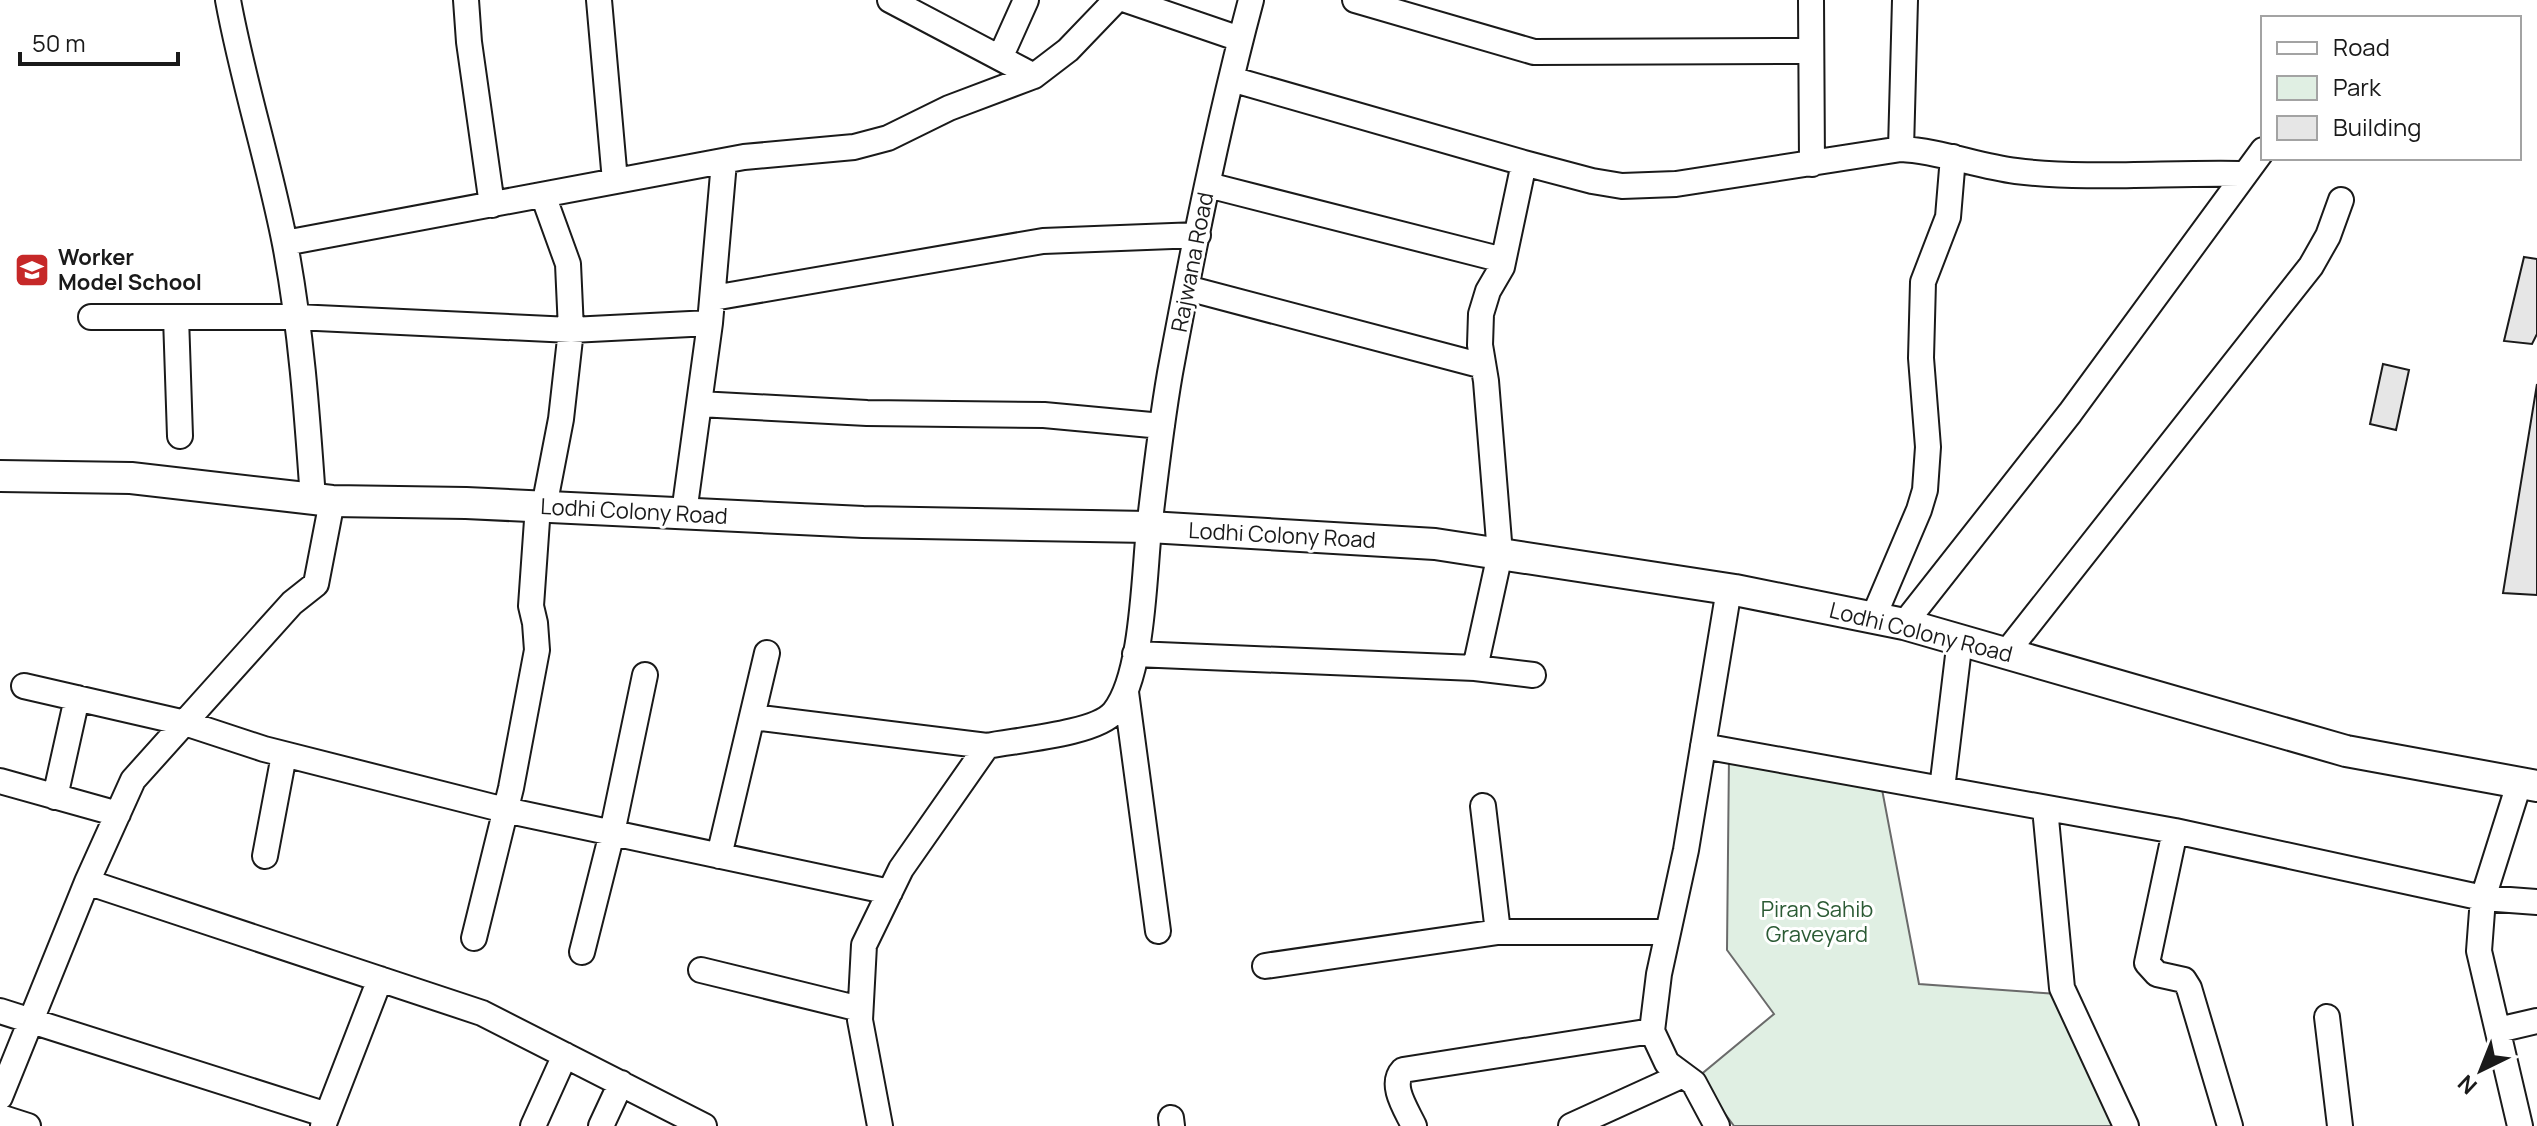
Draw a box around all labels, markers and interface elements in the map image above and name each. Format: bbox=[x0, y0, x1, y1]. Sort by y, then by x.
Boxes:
scale bar bbox=[20, 16, 178, 66]
legend bbox=[2261, 16, 2521, 160]
text: 50 m bbox=[32, 26, 86, 59]
text: Road bbox=[2333, 30, 2390, 63]
text: Park bbox=[2333, 70, 2382, 103]
text: Building bbox=[2333, 110, 2421, 143]
street label: Rajwana Road bbox=[1164, 189, 1220, 335]
place label: Worker Model School bbox=[58, 242, 202, 297]
school or university icon: Worker Model School bbox=[13, 251, 51, 289]
street label: Lodhi Colony Road bbox=[540, 491, 728, 531]
street label: Lodhi Colony Road bbox=[1188, 515, 1376, 555]
street label: Lodhi Colony Road bbox=[1826, 595, 2016, 669]
park label: Piran Sahib Graveyard bbox=[1761, 894, 1873, 949]
north arrow bbox=[2441, 1030, 2521, 1110]
text: N bbox=[2451, 1068, 2483, 1101]

